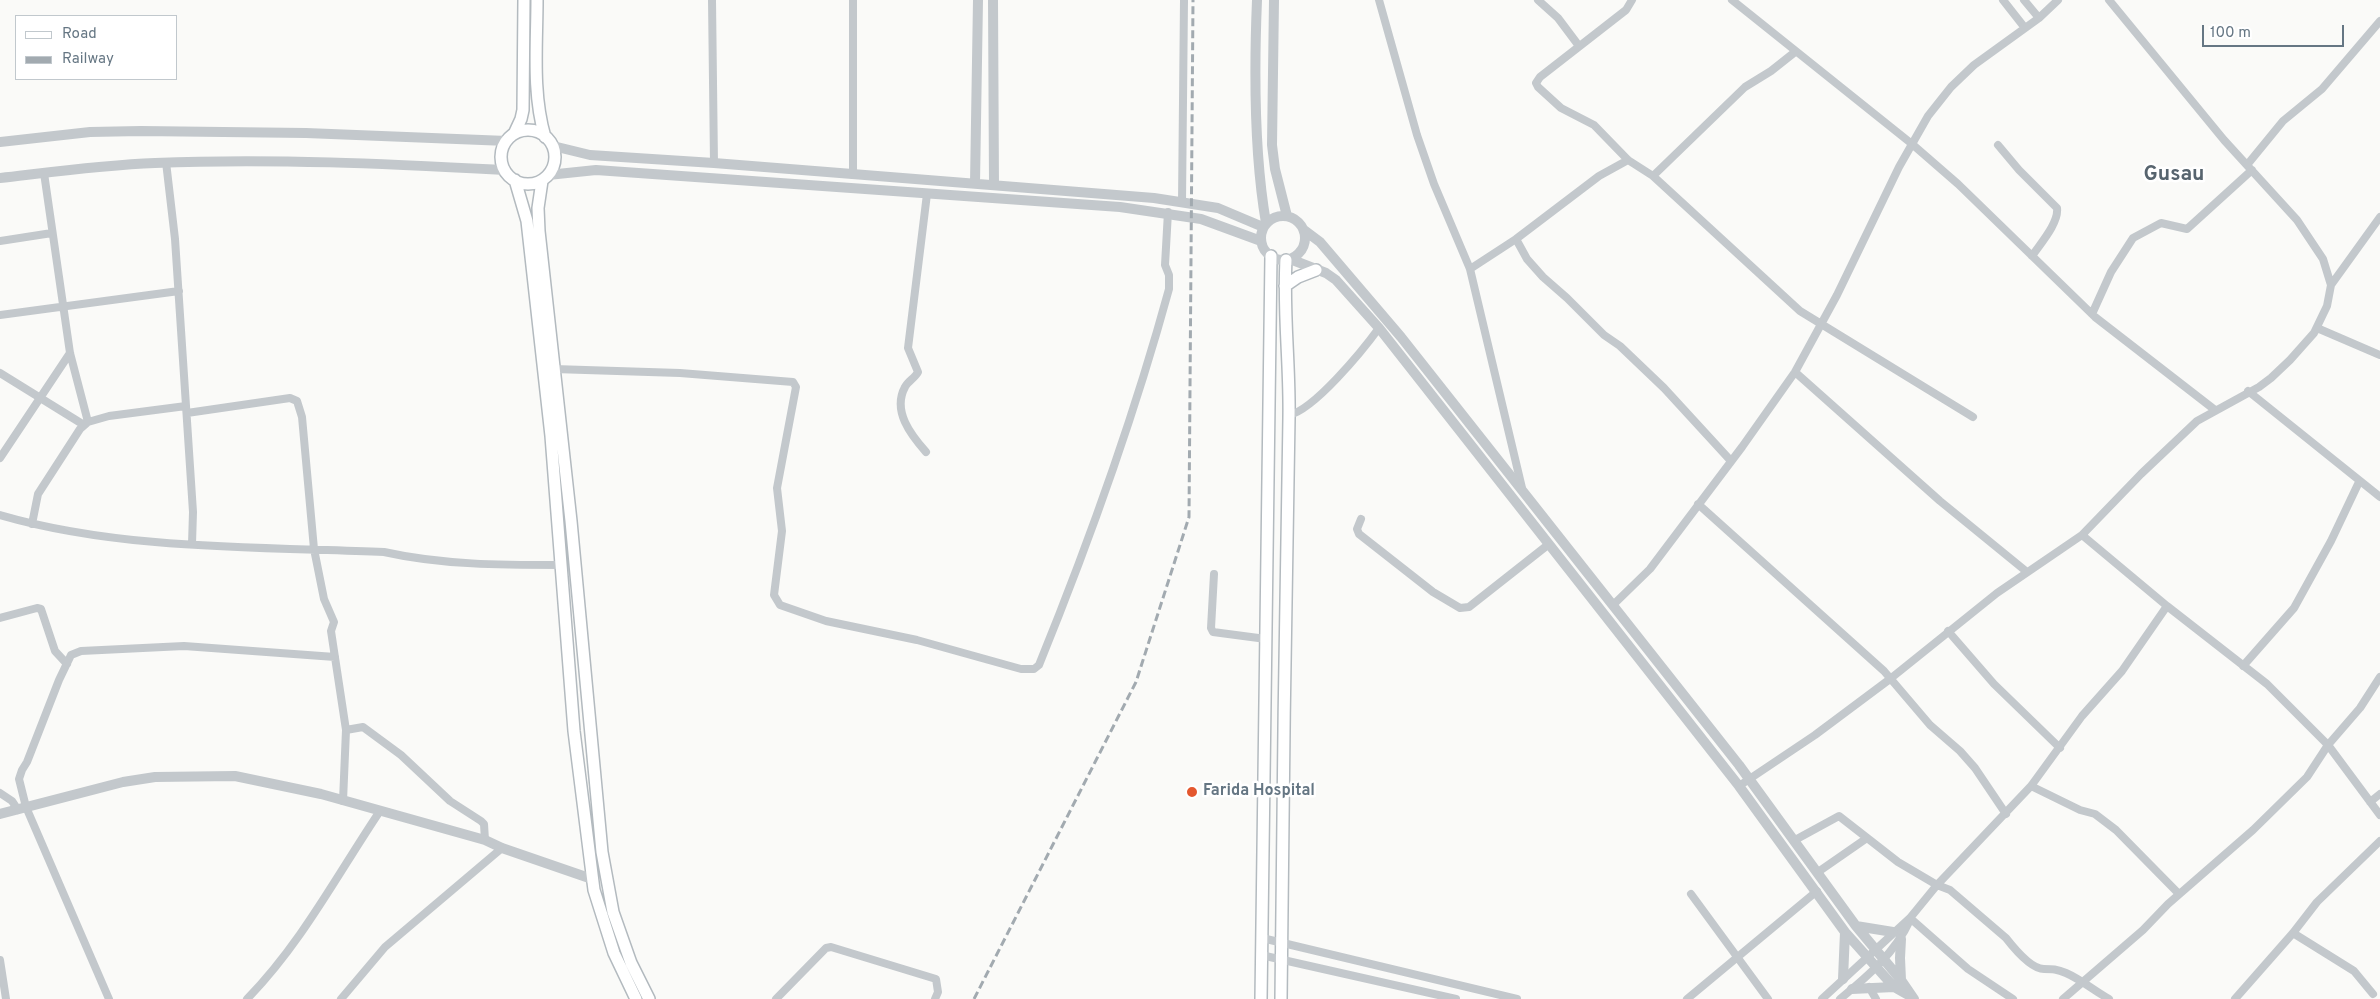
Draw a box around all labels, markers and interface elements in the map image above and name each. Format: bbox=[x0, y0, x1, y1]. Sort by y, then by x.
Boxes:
legend bbox=[15, 15, 178, 80]
scale bar bbox=[2205, 15, 2348, 47]
text: 100 m bbox=[2210, 24, 2251, 43]
text: Road bbox=[62, 25, 97, 44]
text: Railway bbox=[62, 50, 114, 69]
district label: Gusau bbox=[2143, 163, 2205, 189]
place label: Farida Hospital bbox=[1203, 782, 1315, 802]
marker: Farida Hospital bbox=[1185, 785, 1199, 799]

